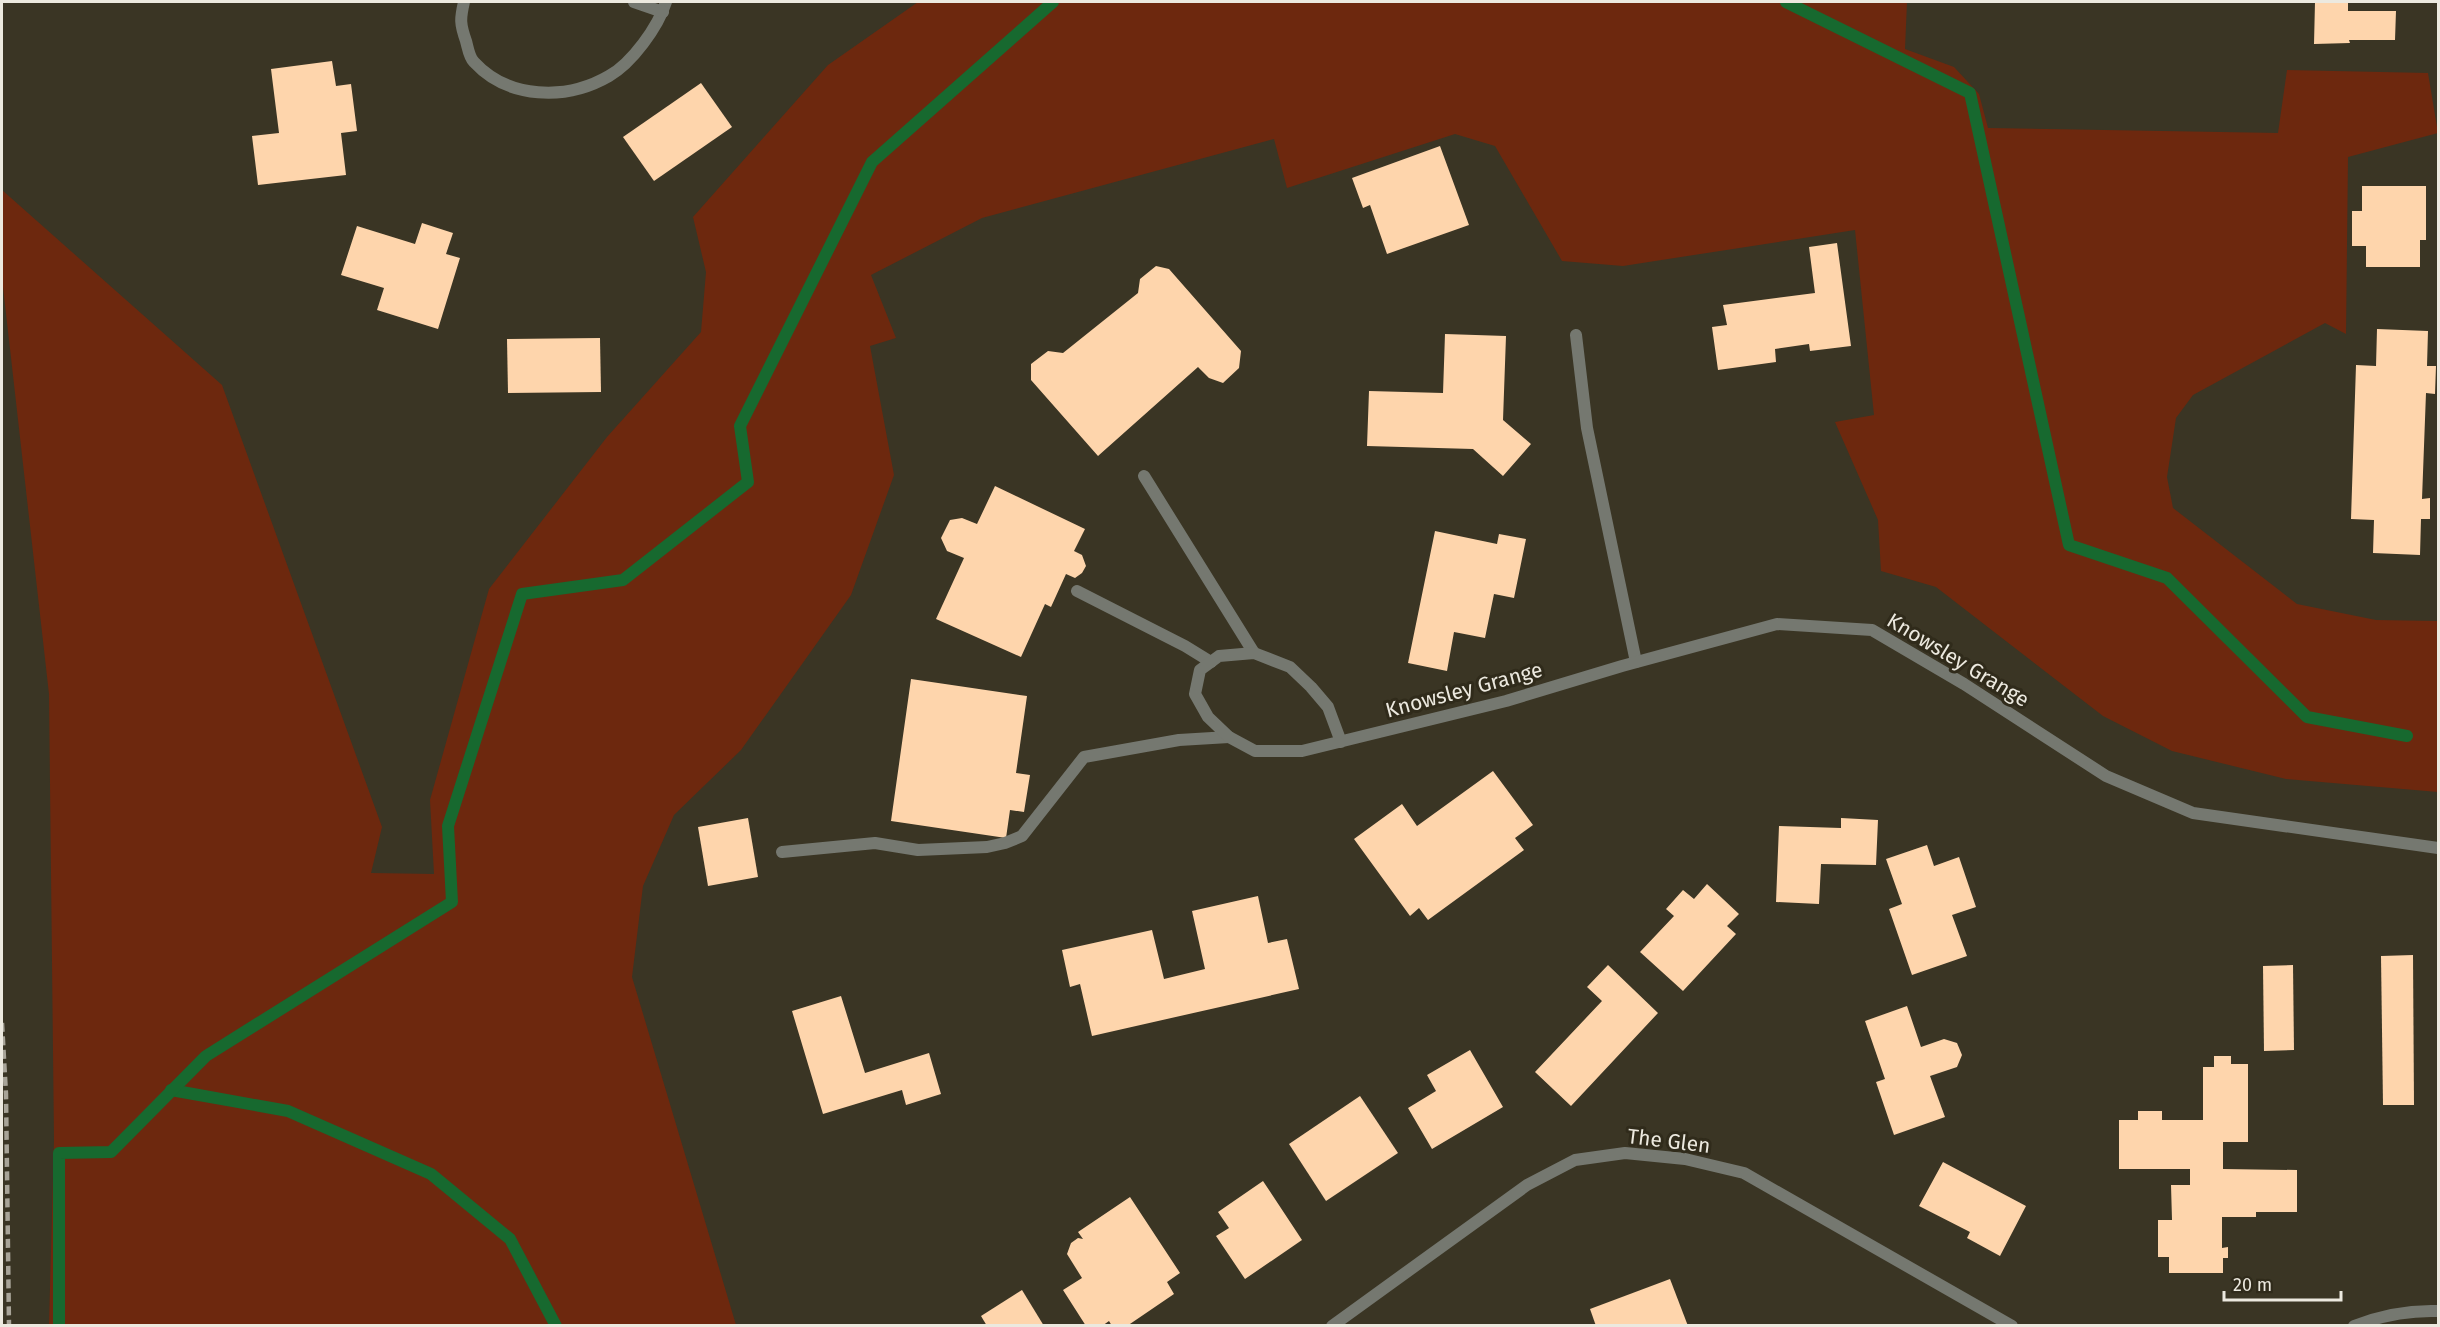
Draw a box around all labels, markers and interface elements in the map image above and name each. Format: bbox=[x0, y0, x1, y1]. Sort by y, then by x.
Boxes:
street label: Knowsley Grange bbox=[1882, 607, 2034, 713]
street label: Knowsley Grange bbox=[1383, 657, 1545, 723]
street label: The Glen bbox=[1626, 1123, 1712, 1159]
scale bar bbox=[2224, 1264, 2341, 1302]
text: 20 m bbox=[2233, 1274, 2272, 1296]

